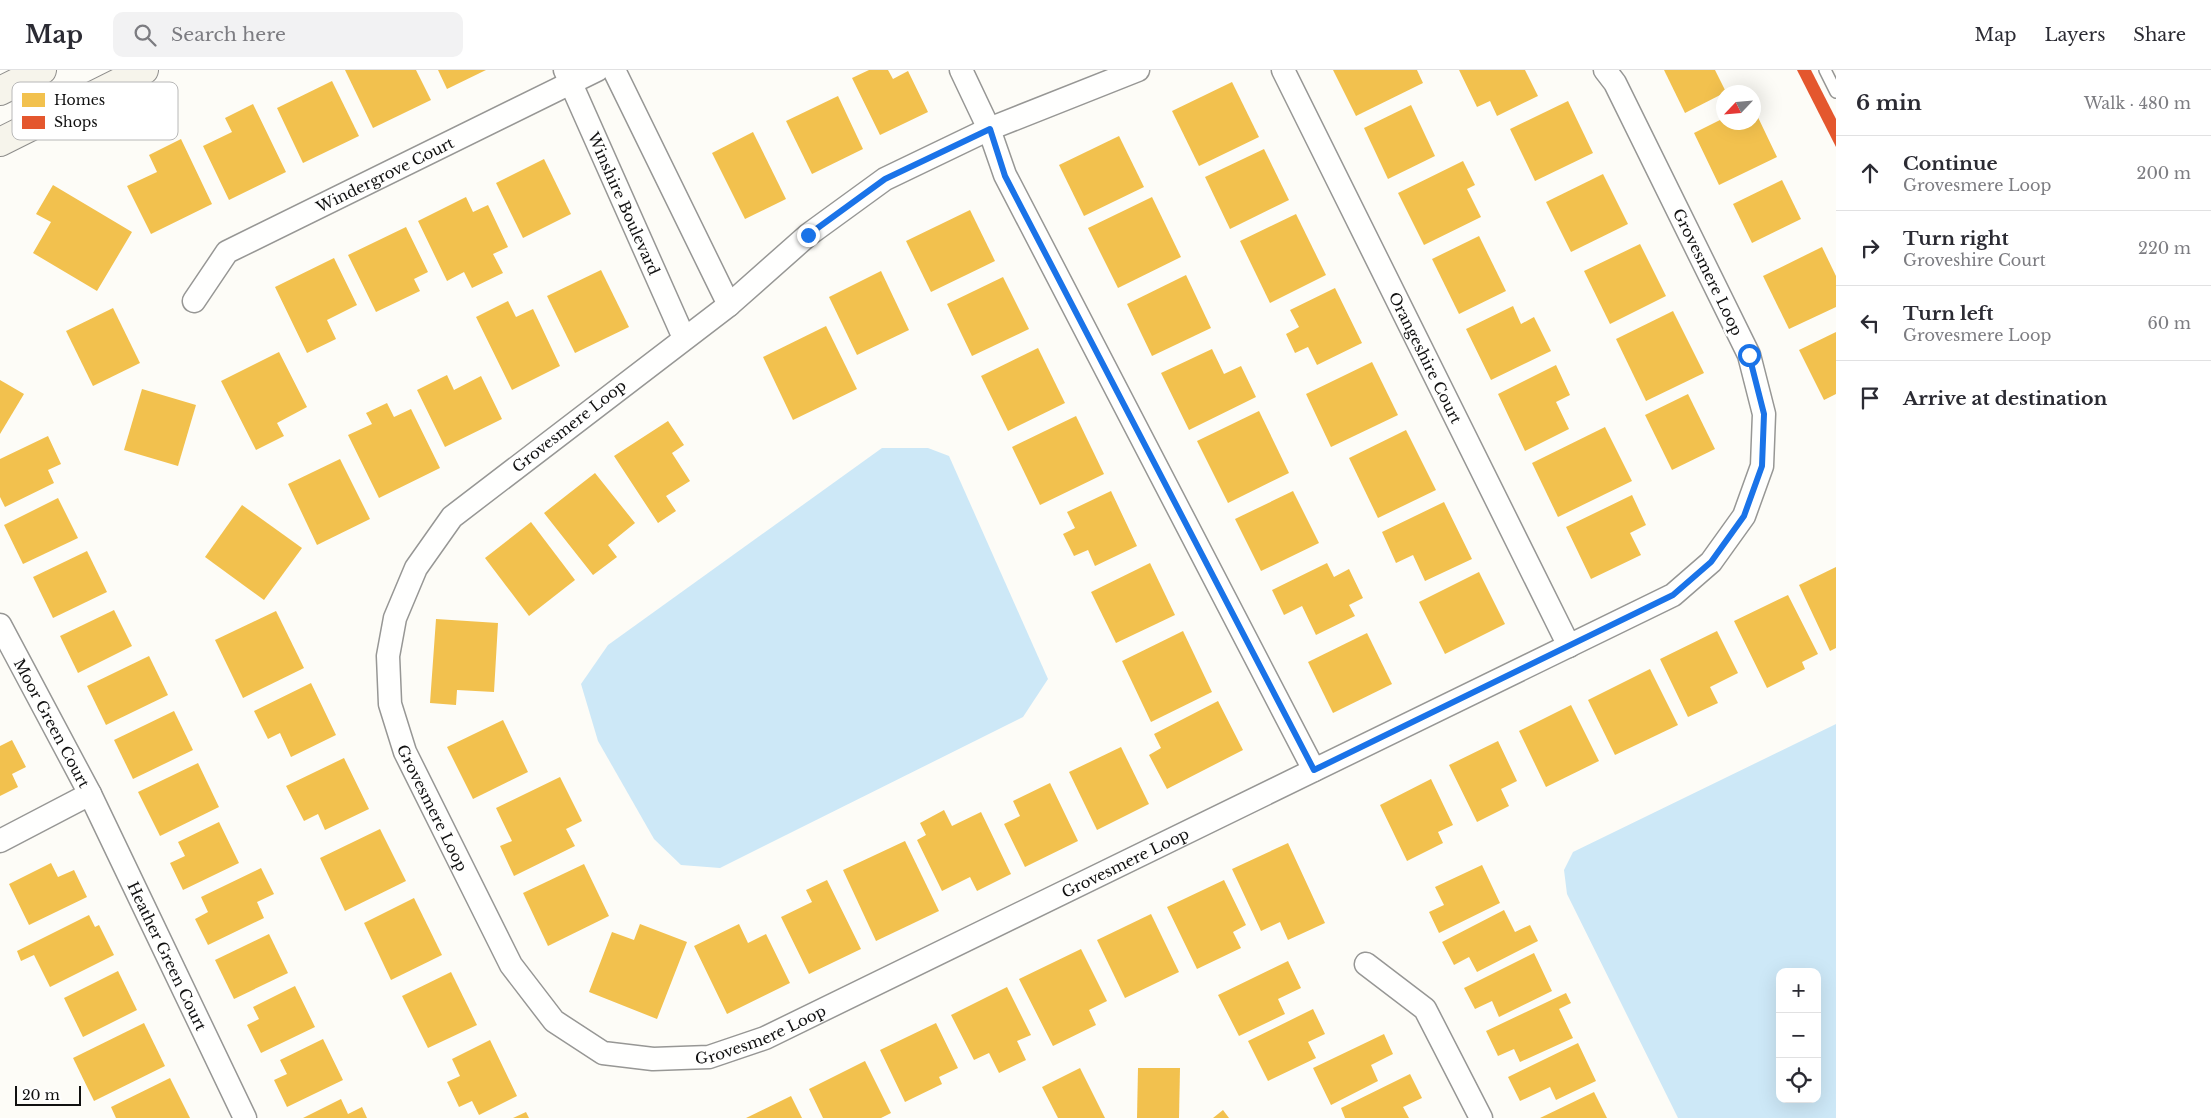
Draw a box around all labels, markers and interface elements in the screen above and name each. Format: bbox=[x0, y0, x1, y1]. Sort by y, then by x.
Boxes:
search box bbox=[113, 12, 463, 57]
text: Map bbox=[25, 20, 83, 49]
icon: search bbox=[131, 21, 159, 49]
text: Search here bbox=[171, 23, 286, 46]
text: Map bbox=[1975, 24, 2016, 46]
text: Layers bbox=[2044, 24, 2105, 46]
text: Share bbox=[2133, 24, 2186, 46]
legend bbox=[12, 82, 178, 140]
north arrow bbox=[1716, 85, 1761, 130]
text: 6 min bbox=[1856, 90, 1922, 116]
text: Homes bbox=[54, 91, 105, 109]
text: Walk · 480 m bbox=[2084, 93, 2191, 113]
text: Shops bbox=[54, 113, 98, 131]
street label: Winshire Boulevard bbox=[584, 128, 664, 278]
street label: Windergrove Court bbox=[312, 132, 457, 217]
text: Continue bbox=[1903, 152, 1998, 175]
icon: ahead bbox=[1856, 159, 1884, 187]
text: 200 m bbox=[2137, 163, 2191, 183]
text: Grovesmere Loop bbox=[1903, 175, 2051, 195]
street label: Grovesmere Loop bbox=[1669, 205, 1747, 339]
route end bbox=[797, 224, 820, 247]
text: Turn right bbox=[1903, 227, 2009, 250]
icon: right bbox=[1856, 234, 1884, 262]
text: 220 m bbox=[2138, 238, 2191, 258]
text: Groveshire Court bbox=[1903, 250, 2046, 270]
street label: Orangeshire Court bbox=[1385, 289, 1467, 427]
text: Turn left bbox=[1903, 302, 1994, 325]
icon: left bbox=[1856, 309, 1884, 337]
text: 60 m bbox=[2148, 313, 2191, 333]
text: Grovesmere Loop bbox=[1903, 325, 2051, 345]
route start bbox=[1738, 344, 1761, 367]
street label: Grovesmere Loop bbox=[508, 376, 630, 476]
icon: arrive bbox=[1856, 384, 1884, 412]
text: Arrive at destination bbox=[1903, 387, 2107, 410]
street label: Moor Green Court bbox=[10, 655, 94, 791]
street label: Grovesmere Loop bbox=[394, 742, 472, 874]
street label: Grovesmere Loop bbox=[1058, 823, 1192, 901]
street label: Heather Green Court bbox=[124, 878, 211, 1034]
map controls bbox=[1776, 968, 1821, 1103]
button: + bbox=[1776, 968, 1821, 1013]
street label: Grovesmere Loop bbox=[695, 1000, 829, 1067]
button: − bbox=[1776, 1013, 1821, 1058]
button: locate bbox=[1776, 1058, 1821, 1103]
scale bar bbox=[15, 1083, 81, 1106]
text: 20 m bbox=[22, 1086, 60, 1104]

